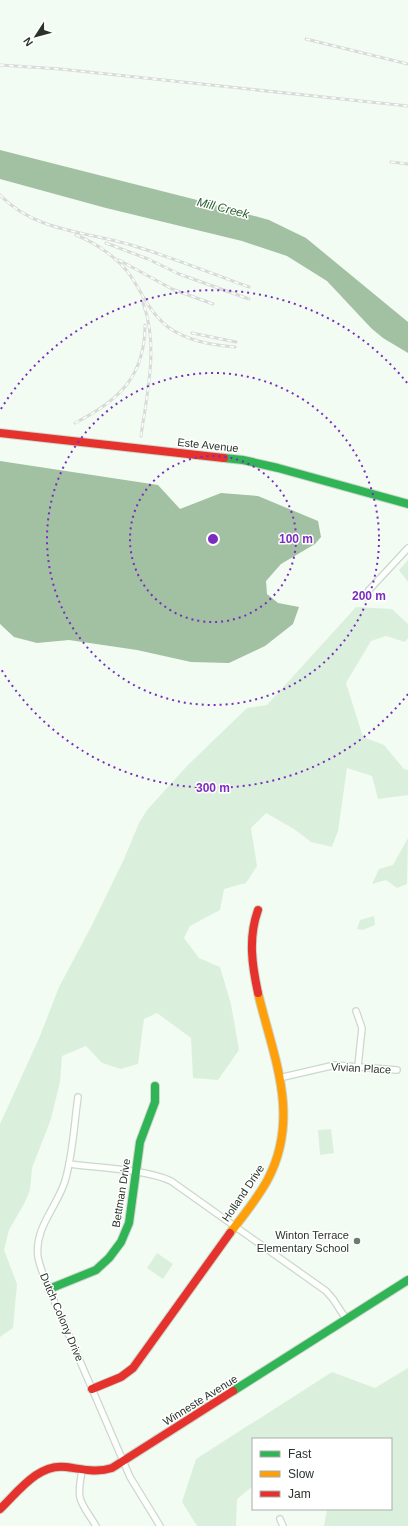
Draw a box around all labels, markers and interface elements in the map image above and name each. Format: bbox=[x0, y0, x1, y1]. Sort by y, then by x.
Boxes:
north arrow bbox=[16, 16, 56, 56]
text: N bbox=[21, 35, 35, 49]
water label: Mill Creek bbox=[195, 195, 252, 221]
street label: Este Avenue bbox=[177, 436, 239, 454]
centre of rings bbox=[206, 532, 220, 546]
text: 100 m bbox=[279, 532, 313, 546]
text: 200 m bbox=[352, 589, 386, 603]
text: 300 m bbox=[196, 781, 230, 795]
street label: Vivian Place bbox=[331, 1060, 391, 1076]
street label: Bettman Drive bbox=[110, 1158, 132, 1228]
street label: Holland Drive bbox=[220, 1162, 266, 1224]
place label: Winton Terrace Elementary School bbox=[257, 1229, 349, 1254]
marker: Winton Terrace Elementary School bbox=[352, 1236, 362, 1246]
street label: Dutch Colony Drive bbox=[38, 1271, 86, 1363]
street label: Winneste Avenue bbox=[161, 1372, 239, 1428]
legend bbox=[252, 1438, 392, 1510]
text: Fast bbox=[288, 1447, 312, 1461]
text: Slow bbox=[288, 1467, 314, 1481]
text: Jam bbox=[288, 1487, 311, 1501]

